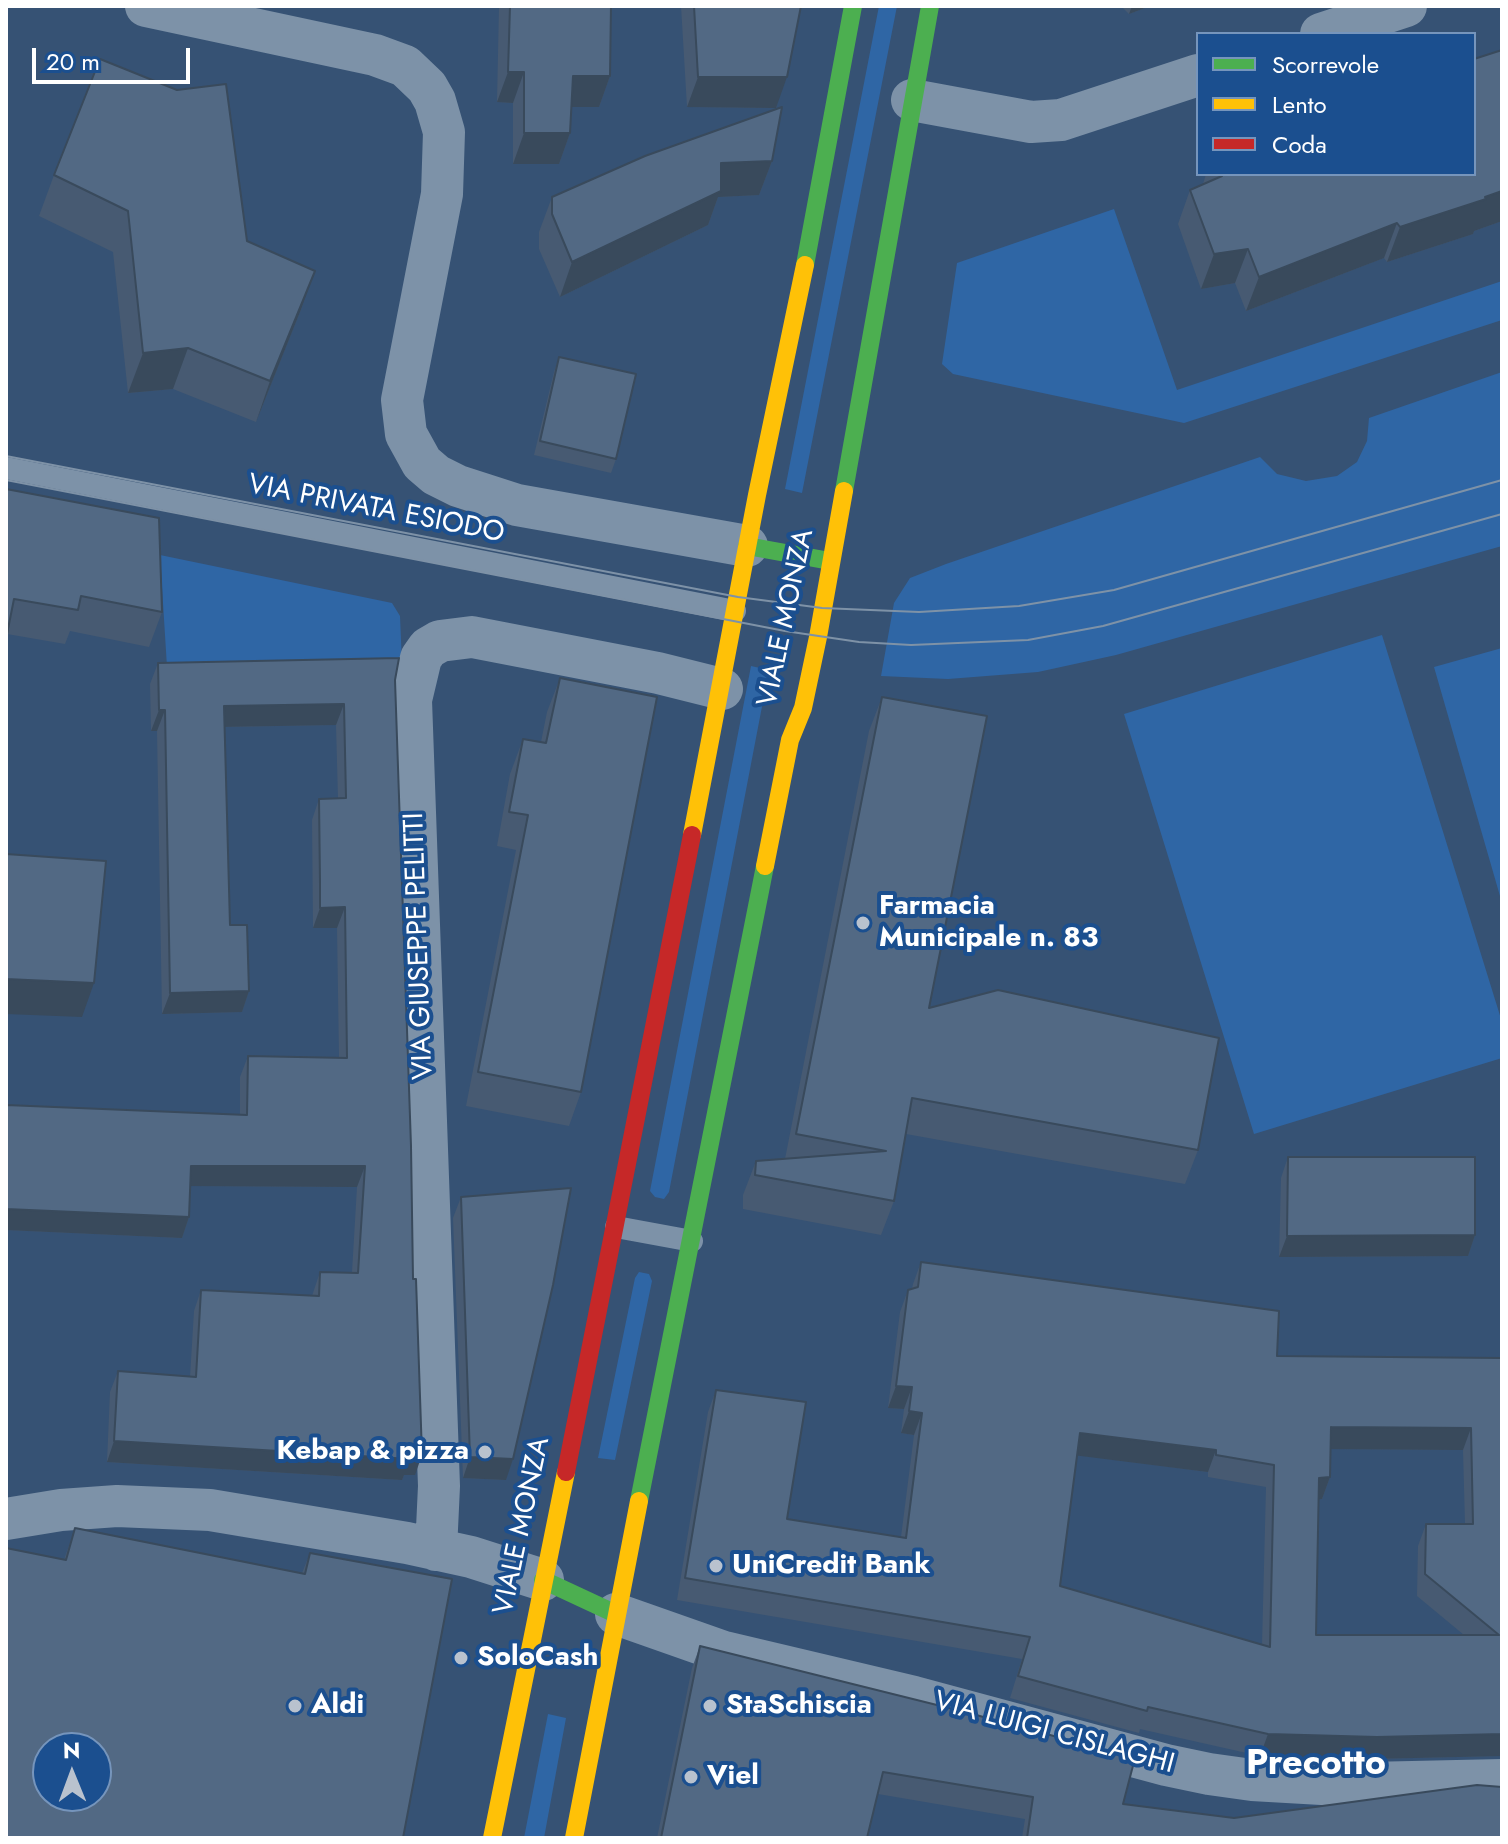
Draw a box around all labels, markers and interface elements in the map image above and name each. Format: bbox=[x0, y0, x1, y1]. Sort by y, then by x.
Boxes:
scale bar bbox=[36, 32, 194, 82]
legend bbox=[1196, 32, 1476, 176]
text: 20 m bbox=[46, 44, 100, 79]
text: Scorrevole bbox=[1272, 47, 1379, 82]
text: Lento bbox=[1272, 87, 1327, 122]
text: Coda bbox=[1272, 127, 1327, 162]
street label: VIA PRIVATA ESIODO bbox=[245, 469, 507, 551]
street label: VIALE MONZA bbox=[752, 526, 822, 710]
street label: VIA GIUSEPPE PELITTI bbox=[399, 812, 441, 1080]
place label: Farmacia Municipale n. 83 bbox=[879, 890, 1098, 956]
marker: Farmacia Municipale n. 83 bbox=[854, 914, 872, 932]
street label: VIALE MONZA bbox=[488, 1434, 558, 1618]
place label: Kebap & pizza bbox=[277, 1435, 469, 1469]
marker: Kebap & pizza bbox=[476, 1443, 494, 1461]
place label: UniCredit Bank bbox=[732, 1549, 930, 1583]
marker: UniCredit Bank bbox=[707, 1557, 725, 1575]
place label: SoloCash bbox=[477, 1641, 599, 1675]
marker: SoloCash bbox=[452, 1649, 470, 1667]
street label: VIA LUIGI CISLAGHI bbox=[930, 1686, 1178, 1782]
place label: Aldi bbox=[311, 1689, 364, 1723]
place label: StaSchiscia bbox=[726, 1689, 872, 1723]
marker: Aldi bbox=[286, 1697, 304, 1715]
marker: StaSchiscia bbox=[701, 1697, 719, 1715]
north arrow bbox=[32, 1732, 112, 1812]
text: N bbox=[63, 1734, 81, 1766]
district label: Precotto bbox=[1246, 1743, 1386, 1787]
place label: Viel bbox=[707, 1760, 759, 1794]
marker: Viel bbox=[682, 1768, 700, 1786]

